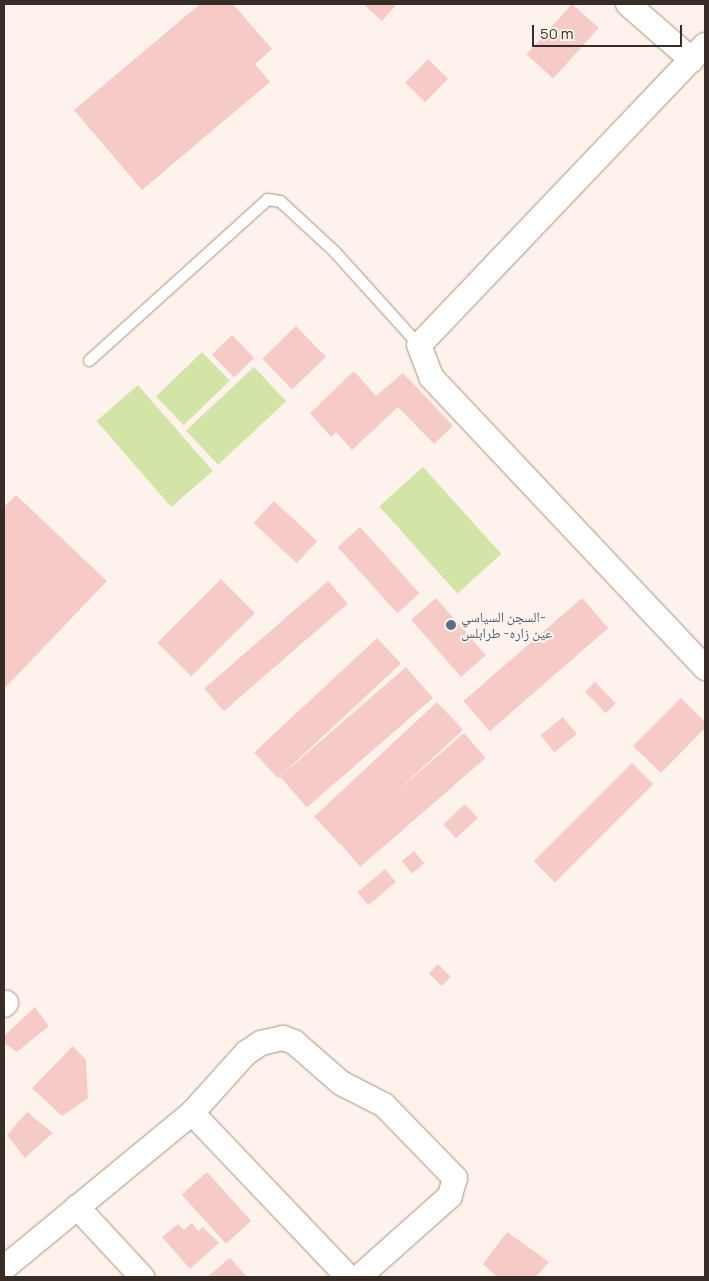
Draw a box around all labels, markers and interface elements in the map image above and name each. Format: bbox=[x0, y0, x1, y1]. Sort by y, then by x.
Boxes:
scale bar bbox=[534, 15, 684, 47]
text: 50 m bbox=[540, 23, 574, 44]
place label: السجن السياسي- عين زاره- طرابلس bbox=[461, 609, 552, 642]
marker: السجن السياسي- عين زاره- طرابلس bbox=[445, 619, 457, 631]

